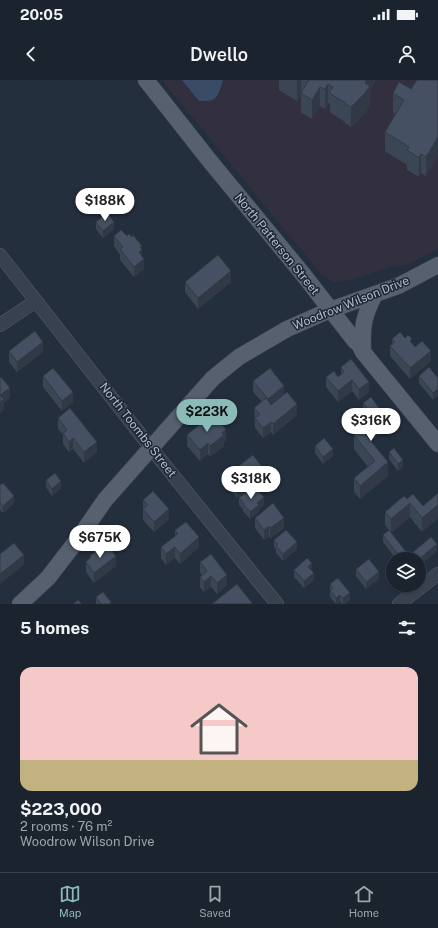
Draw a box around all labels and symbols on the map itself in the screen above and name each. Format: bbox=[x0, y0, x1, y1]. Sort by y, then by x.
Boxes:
pin: $188K bbox=[77, 188, 133, 222]
street label: North Patterson Street bbox=[232, 190, 322, 298]
street label: Woodrow Wilson Drive bbox=[291, 273, 411, 333]
street label: North Toombs Street bbox=[97, 380, 179, 480]
pin: $223K bbox=[179, 399, 235, 433]
pin: $316K bbox=[343, 408, 399, 442]
pin: $318K bbox=[223, 466, 279, 500]
pin: $675K bbox=[72, 525, 128, 559]

